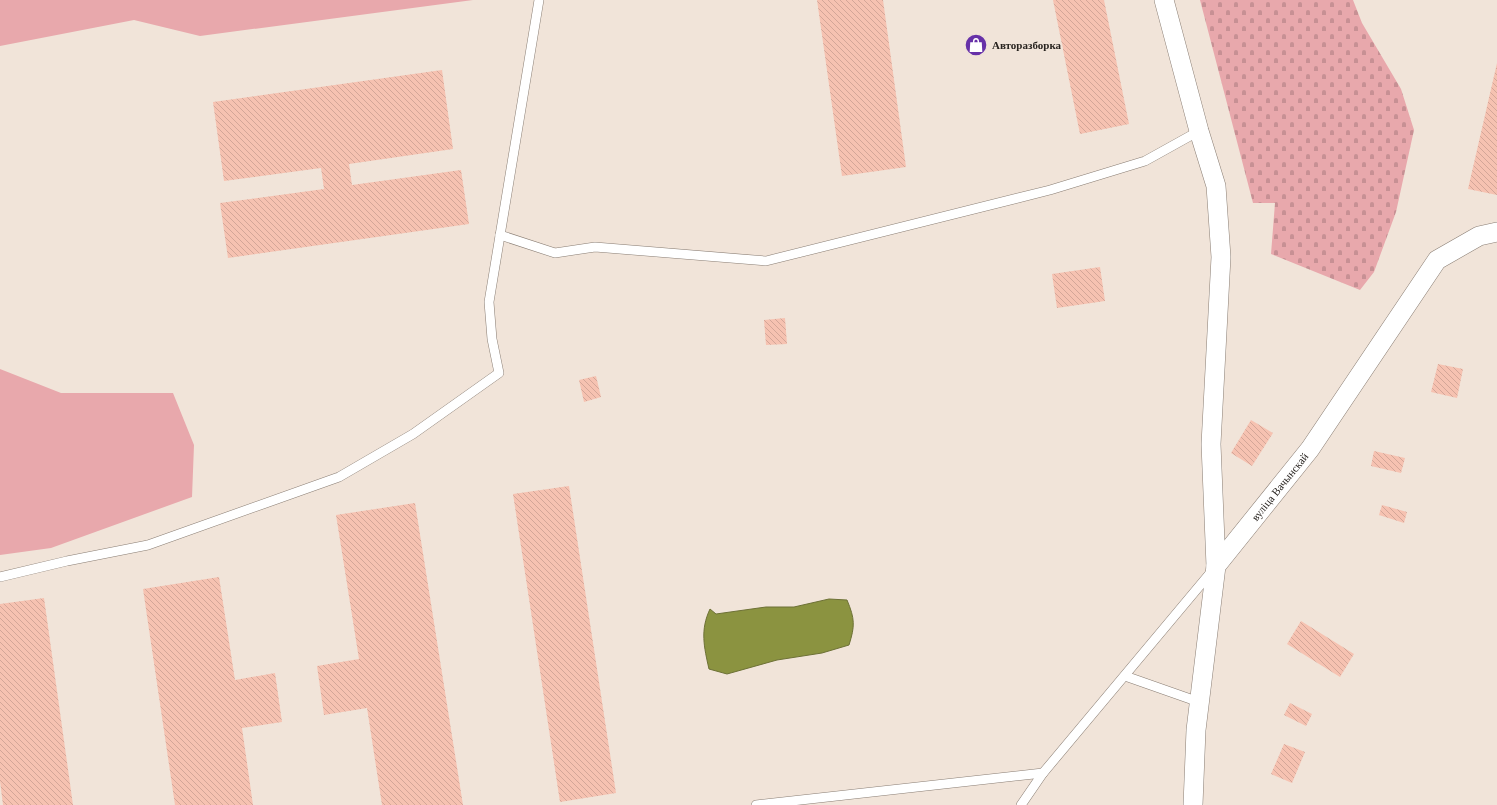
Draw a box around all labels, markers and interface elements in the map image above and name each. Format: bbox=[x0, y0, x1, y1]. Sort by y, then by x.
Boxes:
shop icon: Авторазборка bbox=[963, 32, 989, 58]
place label: Авторазборка bbox=[992, 39, 1062, 51]
street label: вуліца Вачынскай bbox=[1249, 450, 1311, 523]

